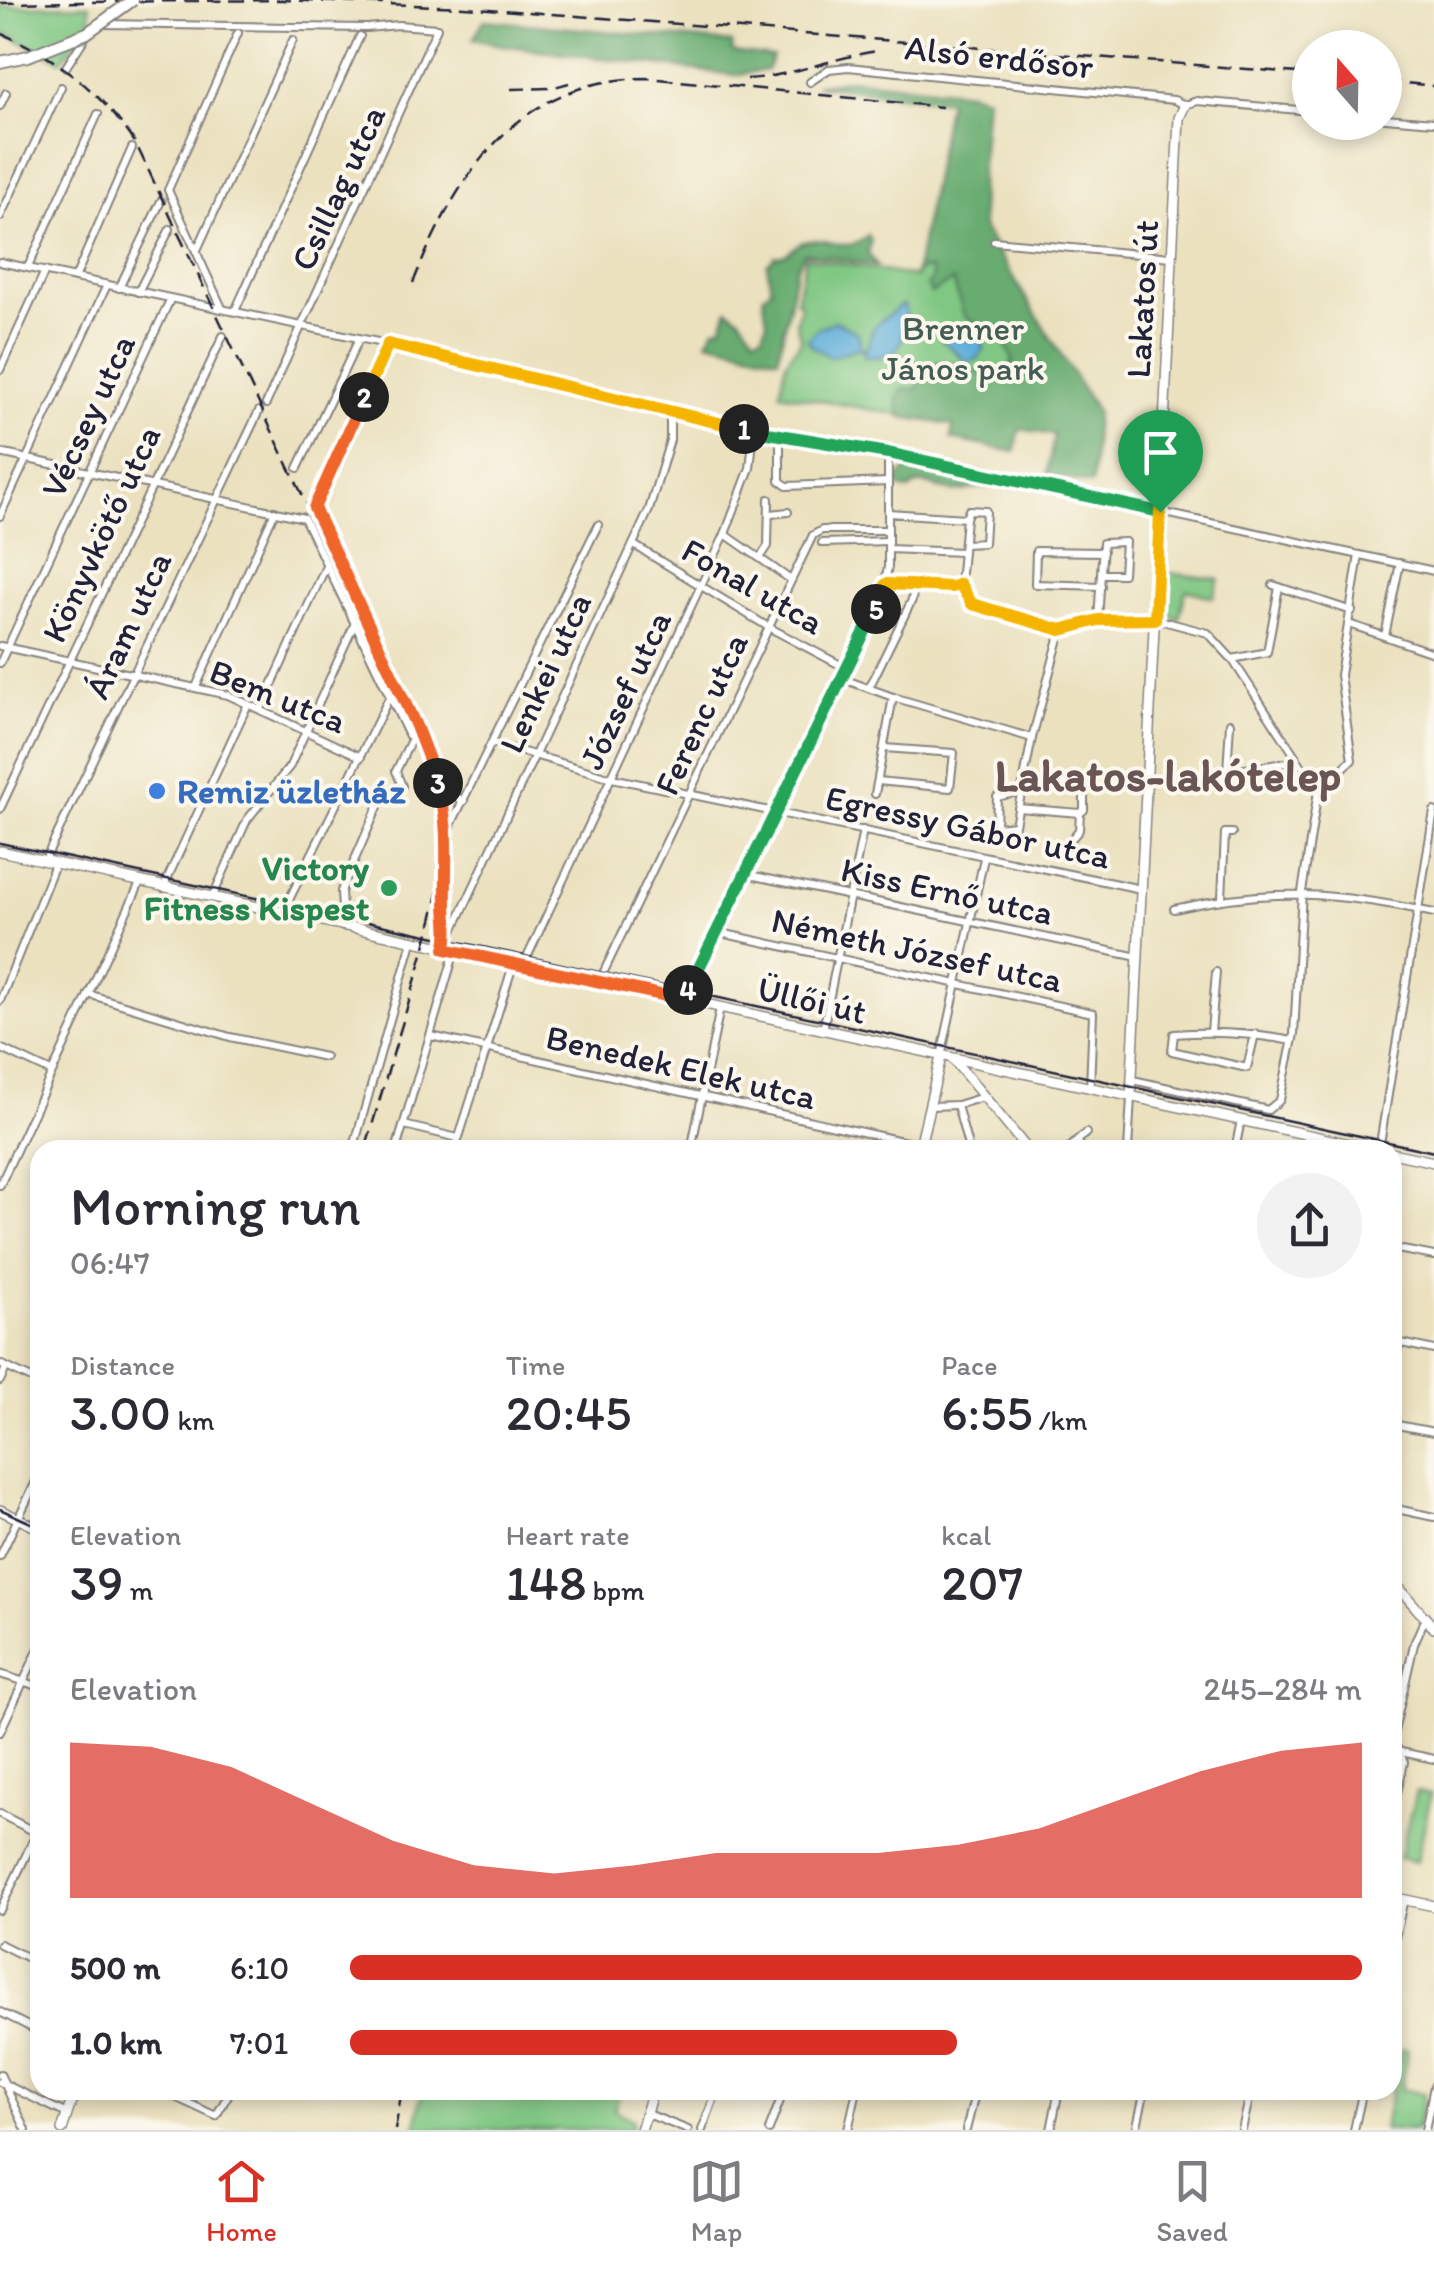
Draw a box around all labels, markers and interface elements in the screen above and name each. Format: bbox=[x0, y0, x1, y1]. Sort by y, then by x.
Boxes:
street label: Alsó erdősor bbox=[903, 26, 1095, 88]
north arrow bbox=[1292, 30, 1402, 140]
map controls bbox=[1292, 30, 1402, 140]
street label: Csillag utca bbox=[282, 99, 394, 277]
street label: Lakatos út bbox=[1117, 219, 1167, 379]
park label: Brenner János park bbox=[881, 307, 1045, 389]
street label: Vécsey utca bbox=[32, 328, 144, 504]
pin: 2 bbox=[339, 372, 389, 422]
text: 2 bbox=[357, 380, 371, 414]
pin: 1 bbox=[719, 404, 769, 454]
pin bbox=[1118, 410, 1203, 513]
text: 1 bbox=[738, 412, 751, 446]
street label: Könyvkötő utca bbox=[33, 419, 169, 649]
icon: arrive bbox=[1133, 425, 1188, 480]
street label: Fonal utca bbox=[675, 529, 831, 643]
street label: Áram utca bbox=[76, 545, 180, 705]
pin: 5 bbox=[851, 584, 901, 634]
street label: Lenkei utca bbox=[490, 586, 600, 760]
text: 5 bbox=[869, 592, 883, 626]
street label: József utca bbox=[570, 604, 680, 776]
street label: Ferenc utca bbox=[645, 626, 757, 802]
street label: Bem utca bbox=[204, 650, 352, 742]
district label: Lakatos-lakótelep bbox=[995, 748, 1341, 802]
pin: 3 bbox=[413, 758, 463, 808]
text: 3 bbox=[430, 766, 446, 800]
place label: Remiz üzletház bbox=[177, 770, 406, 812]
street label: Egressy Gábor utca bbox=[822, 776, 1114, 878]
marker: Remiz üzletház bbox=[146, 780, 168, 802]
place label: Victory Fitness Kispest bbox=[144, 847, 370, 929]
street label: Kiss Ernő utca bbox=[837, 848, 1057, 934]
marker: Victory Fitness Kispest bbox=[378, 877, 400, 899]
street label: Németh József utca bbox=[768, 899, 1066, 1001]
pin: 4 bbox=[663, 965, 713, 1015]
street label: Üllői út bbox=[753, 967, 871, 1033]
text: 4 bbox=[680, 973, 696, 1007]
street label: Benedek Elek utca bbox=[542, 1016, 820, 1118]
text: Morning run bbox=[70, 1173, 361, 1239]
button: share bbox=[1257, 1173, 1362, 1278]
text: 06:47 bbox=[70, 1244, 150, 1282]
text: Distance bbox=[70, 1348, 175, 1382]
text: Time bbox=[506, 1348, 565, 1382]
text: Pace bbox=[941, 1348, 997, 1382]
text: 3.00 bbox=[70, 1382, 171, 1443]
text: 20:45 bbox=[506, 1382, 631, 1443]
text: 6:55 bbox=[941, 1382, 1033, 1443]
text: km bbox=[171, 1403, 214, 1437]
text: /km bbox=[1033, 1403, 1088, 1437]
text: Elevation bbox=[70, 1518, 181, 1552]
text: Heart rate bbox=[506, 1518, 630, 1552]
text: kcal bbox=[941, 1518, 991, 1552]
text: 39 bbox=[70, 1552, 123, 1613]
text: 148 bbox=[506, 1552, 586, 1613]
text: 207 bbox=[941, 1552, 1023, 1613]
text: m bbox=[123, 1573, 153, 1607]
text: bpm bbox=[586, 1573, 645, 1607]
text: Elevation bbox=[70, 1670, 197, 1708]
text: 245–284 m bbox=[1204, 1670, 1362, 1708]
text: 500 m bbox=[70, 1949, 160, 1987]
text: 6:10 bbox=[230, 1949, 289, 1987]
text: 1.0 km bbox=[70, 2024, 162, 2062]
text: 7:01 bbox=[230, 2024, 288, 2062]
tab: Home bbox=[206, 2154, 277, 2248]
tab: Map bbox=[689, 2154, 744, 2248]
tab: Saved bbox=[1156, 2154, 1228, 2248]

